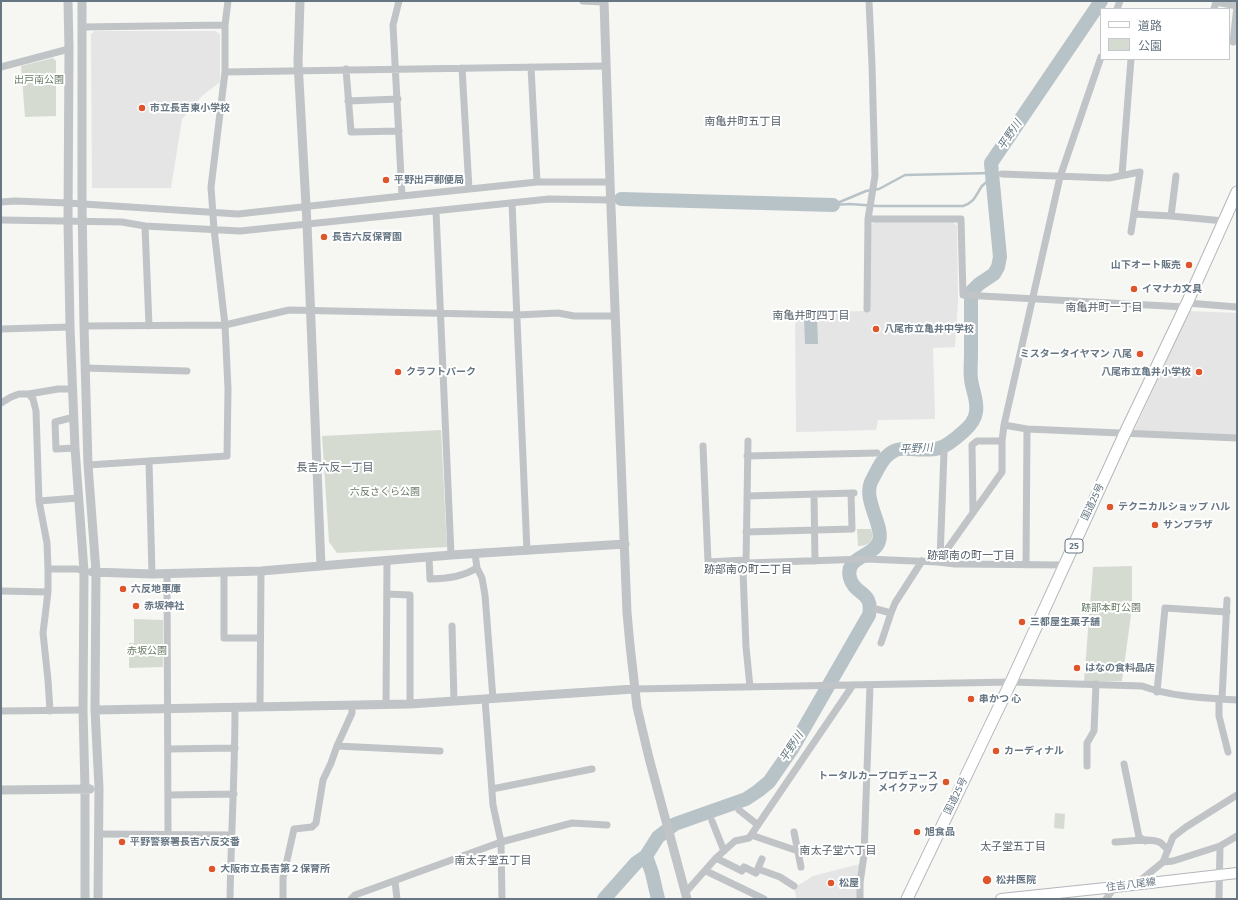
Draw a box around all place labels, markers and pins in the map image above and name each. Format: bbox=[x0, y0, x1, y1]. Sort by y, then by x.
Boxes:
place label: 市立長吉東小学校 bbox=[150, 102, 230, 114]
marker: 市立長吉東小学校 bbox=[137, 103, 147, 113]
place label: 平野出戸郵便局 bbox=[394, 174, 464, 186]
marker: 平野出戸郵便局 bbox=[381, 175, 391, 185]
place label: 長吉六反保育園 bbox=[332, 231, 402, 243]
marker: 長吉六反保育園 bbox=[319, 232, 329, 242]
place label: 山下オート販売 bbox=[1111, 259, 1181, 271]
marker: 山下オート販売 bbox=[1184, 260, 1194, 270]
place label: イマナカ文具 bbox=[1142, 283, 1202, 295]
marker: イマナカ文具 bbox=[1129, 284, 1139, 294]
place label: 八尾市立亀井中学校 bbox=[884, 323, 974, 335]
marker: 八尾市立亀井中学校 bbox=[871, 324, 881, 334]
place label: ミスタータイヤマン 八尾 bbox=[1020, 348, 1132, 360]
marker: ミスタータイヤマン 八尾 bbox=[1135, 349, 1145, 359]
place label: クラフトパーク bbox=[406, 366, 476, 378]
place label: 八尾市立亀井小学校 bbox=[1101, 366, 1191, 378]
marker: クラフトパーク bbox=[393, 367, 403, 377]
marker: 八尾市立亀井小学校 bbox=[1194, 367, 1204, 377]
place label: テクニカルショップ ハル bbox=[1118, 501, 1230, 513]
marker: テクニカルショップ ハル bbox=[1105, 502, 1115, 512]
place label: サンプラザ bbox=[1163, 519, 1213, 531]
marker: サンプラザ bbox=[1150, 520, 1160, 530]
place label: 六反地車庫 bbox=[131, 583, 181, 595]
marker: 六反地車庫 bbox=[118, 584, 128, 594]
place label: 赤坂神社 bbox=[144, 600, 184, 612]
marker: 赤坂神社 bbox=[131, 601, 141, 611]
place label: 三都屋生菓子舗 bbox=[1030, 616, 1100, 628]
marker: 三都屋生菓子舗 bbox=[1017, 617, 1027, 627]
place label: はなの食料品店 bbox=[1085, 662, 1155, 674]
marker: はなの食料品店 bbox=[1072, 663, 1082, 673]
place label: 串かつ 心 bbox=[979, 693, 1021, 705]
marker: 串かつ 心 bbox=[966, 694, 976, 704]
place label: カーディナル bbox=[1004, 745, 1064, 757]
marker: カーディナル bbox=[991, 746, 1001, 756]
place label: トータルカープロデュース メイクアップ bbox=[818, 770, 938, 794]
marker: トータルカープロデュース メイクアップ bbox=[941, 777, 951, 787]
place label: 旭食品 bbox=[925, 826, 955, 838]
marker: 旭食品 bbox=[912, 827, 922, 837]
place label: 平野警察署長吉六反交番 bbox=[130, 836, 240, 848]
marker: 平野警察署長吉六反交番 bbox=[117, 837, 127, 847]
place label: 大阪市立長吉第２保育所 bbox=[220, 863, 330, 875]
marker: 大阪市立長吉第２保育所 bbox=[207, 864, 217, 874]
marker: 松井医院 bbox=[981, 874, 993, 886]
place label: 松井医院 bbox=[996, 874, 1036, 886]
place label: 松屋 bbox=[839, 877, 859, 889]
marker: 松屋 bbox=[826, 878, 836, 888]

